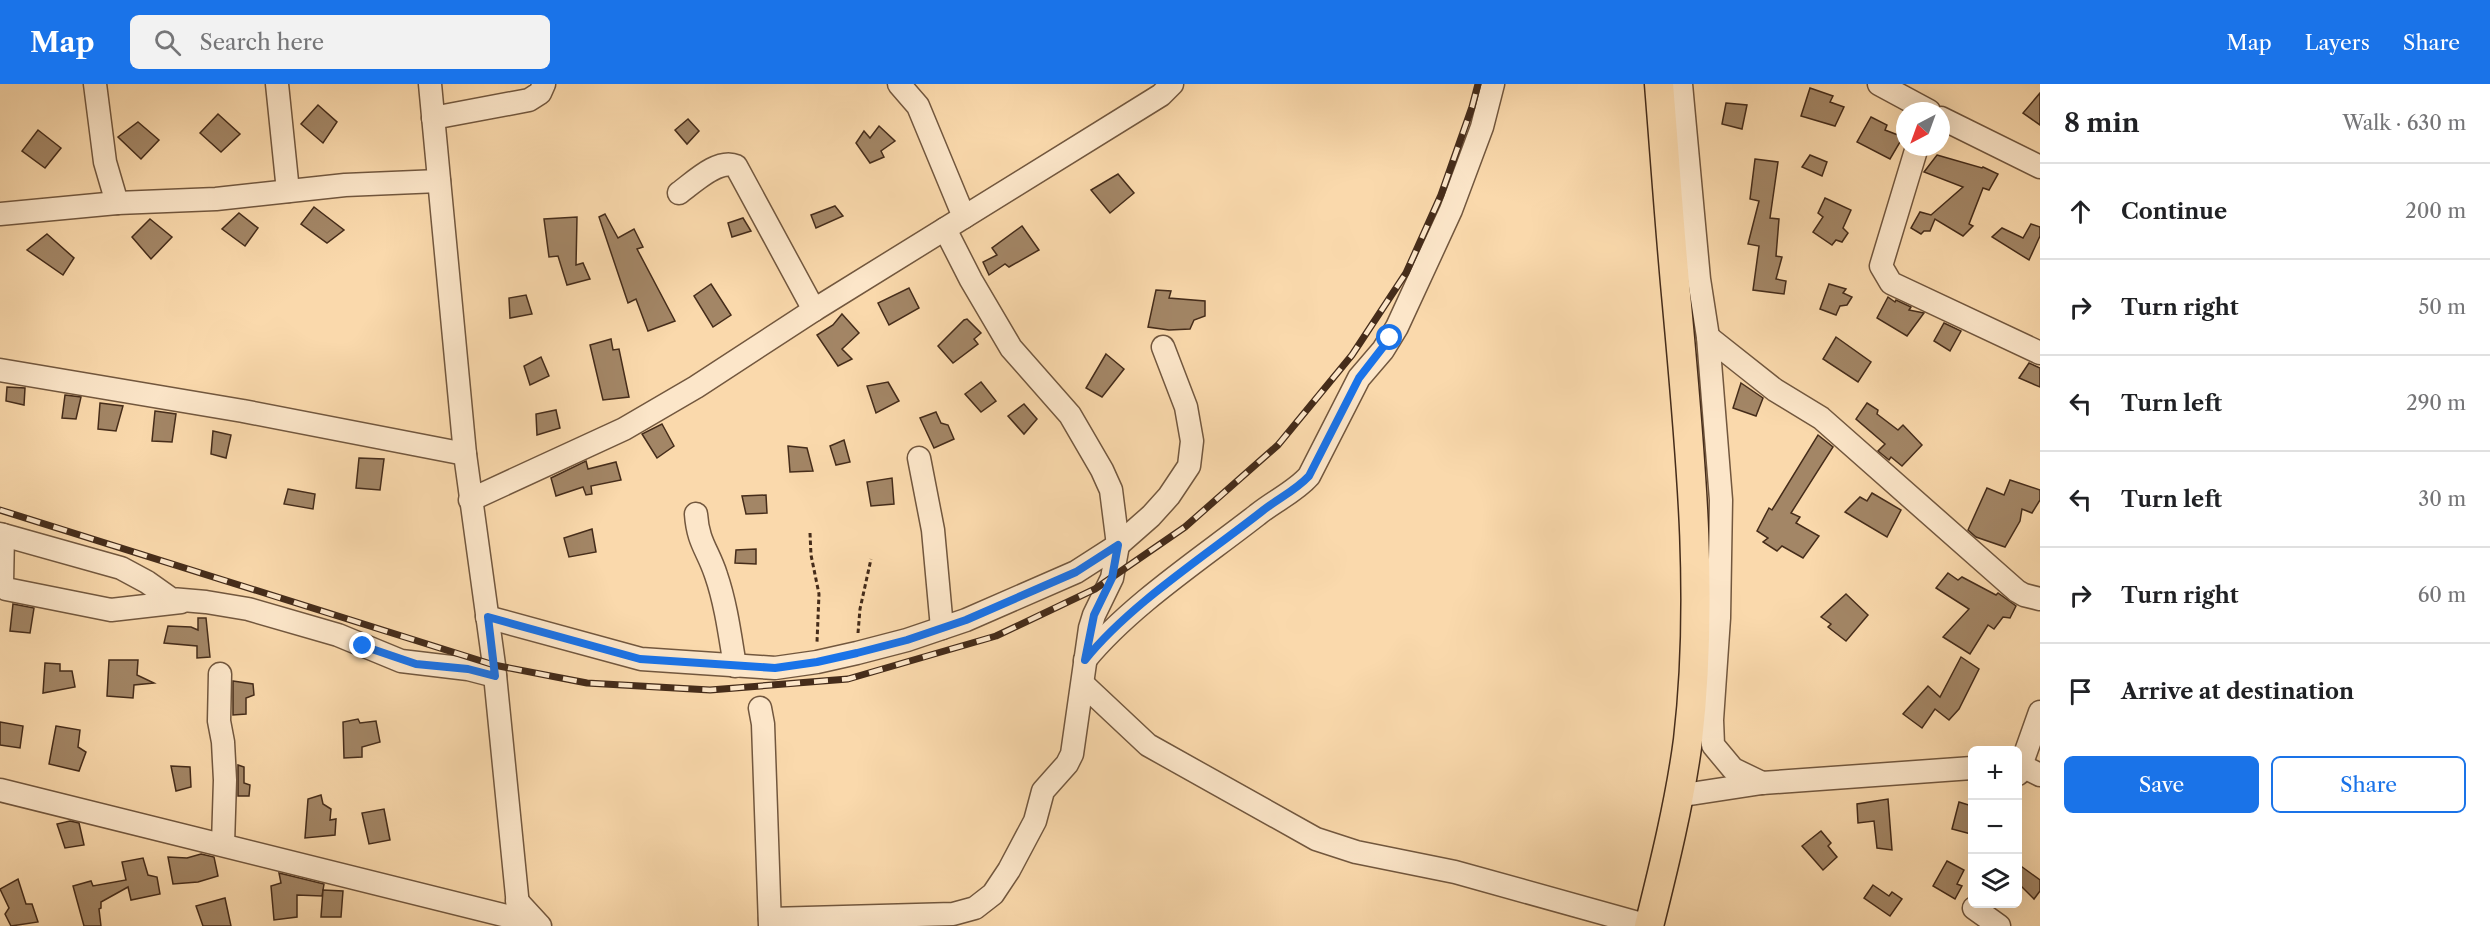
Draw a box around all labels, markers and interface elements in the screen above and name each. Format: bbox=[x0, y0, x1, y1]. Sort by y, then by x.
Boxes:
search box bbox=[130, 15, 550, 69]
text: Map bbox=[30, 25, 94, 59]
icon: search bbox=[151, 26, 184, 59]
text: Search here bbox=[199, 29, 324, 56]
text: Map bbox=[2227, 30, 2272, 55]
text: Layers bbox=[2305, 30, 2370, 55]
text: Share bbox=[2403, 30, 2460, 55]
north arrow bbox=[1896, 102, 1950, 156]
text: 8 min bbox=[2064, 107, 2140, 139]
text: Walk · 630 m bbox=[2343, 111, 2466, 135]
icon: ahead bbox=[2064, 195, 2097, 228]
text: Continue bbox=[2121, 198, 2227, 225]
text: 200 m bbox=[2405, 199, 2466, 223]
icon: right bbox=[2064, 291, 2097, 324]
text: Turn right bbox=[2121, 294, 2239, 321]
text: 50 m bbox=[2419, 295, 2466, 319]
route start bbox=[1376, 324, 1402, 350]
icon: left bbox=[2064, 387, 2097, 420]
text: Turn left bbox=[2121, 390, 2222, 417]
text: 290 m bbox=[2406, 391, 2466, 415]
icon: left bbox=[2064, 483, 2097, 516]
text: Turn left bbox=[2121, 486, 2222, 513]
text: 30 m bbox=[2418, 487, 2466, 511]
icon: right bbox=[2064, 579, 2097, 612]
text: Turn right bbox=[2121, 582, 2239, 609]
text: 60 m bbox=[2418, 583, 2466, 607]
route end bbox=[349, 632, 375, 658]
icon: arrive bbox=[2064, 675, 2097, 708]
text: Arrive at destination bbox=[2121, 678, 2354, 705]
map controls bbox=[1968, 746, 2022, 908]
button: + bbox=[1968, 746, 2022, 800]
button: Save bbox=[2064, 756, 2259, 813]
button: Share bbox=[2271, 756, 2466, 813]
button: − bbox=[1968, 800, 2022, 854]
button: layers bbox=[1968, 854, 2022, 908]

